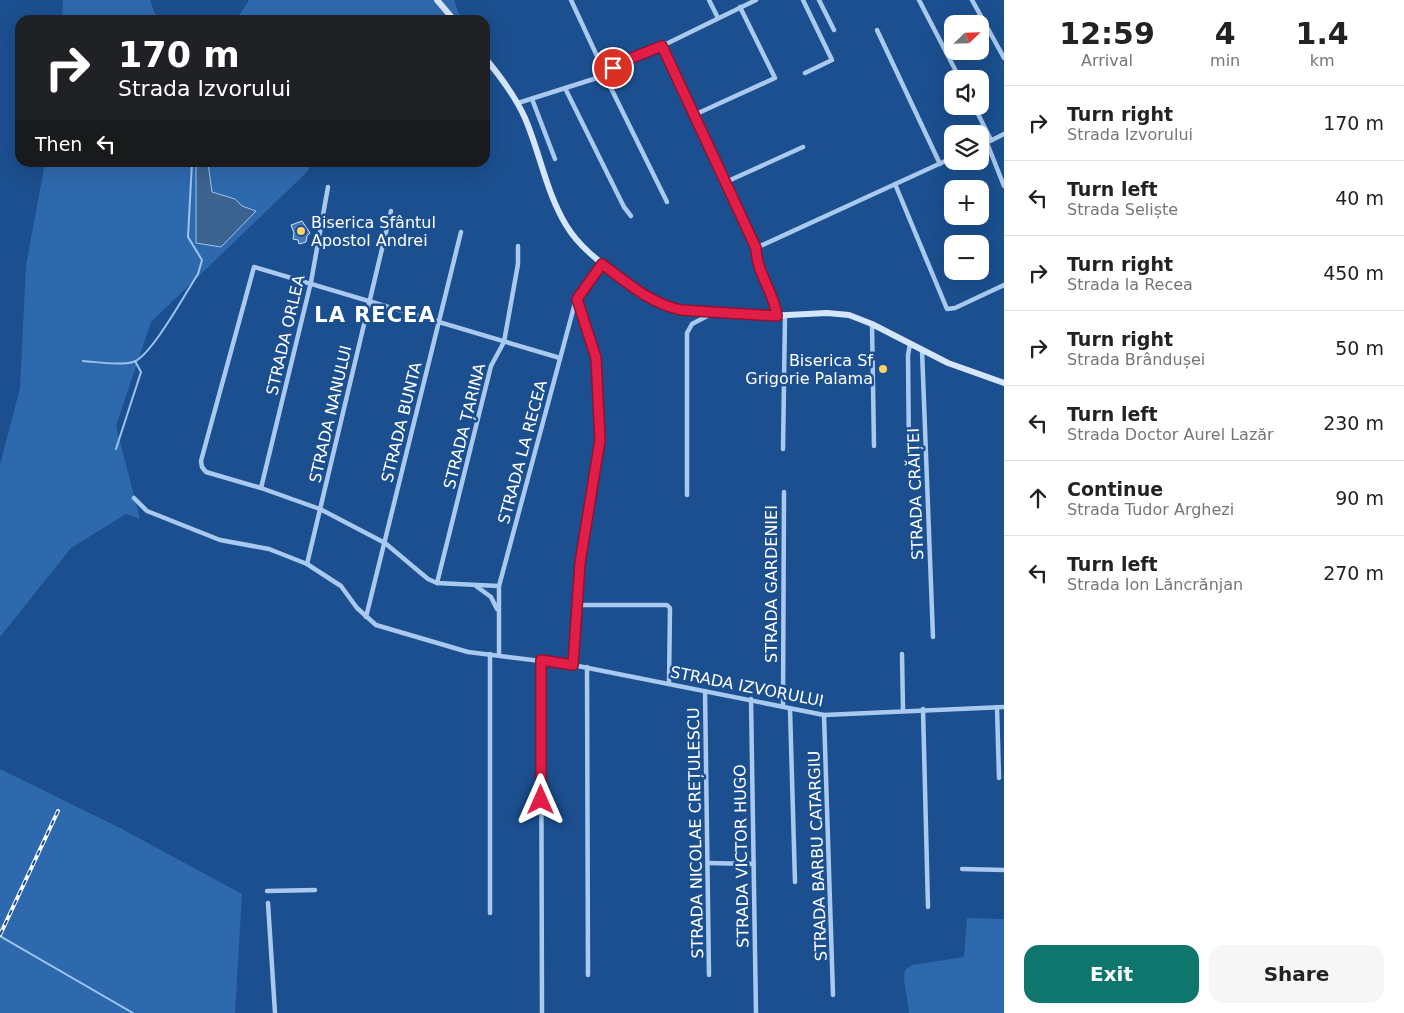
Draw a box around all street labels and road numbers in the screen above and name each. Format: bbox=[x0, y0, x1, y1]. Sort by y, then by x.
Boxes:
street label: STRADA ORLEA bbox=[262, 273, 309, 397]
street label: STRADA NANULUI bbox=[305, 343, 356, 485]
street label: STRADA BUNTA bbox=[377, 360, 426, 484]
street label: STRADA ȚARINA bbox=[440, 361, 489, 491]
street label: STRADA LA RECEA bbox=[494, 378, 551, 526]
street label: STRADA CRĂIȚEI bbox=[904, 428, 927, 560]
street label: STRADA GARDENIEI bbox=[762, 505, 781, 663]
street label: STRADA IZVORULUI bbox=[669, 662, 825, 711]
street label: STRADA NICOLAE CREȚULESCU bbox=[684, 707, 707, 959]
street label: STRADA BARBU CATARGIU bbox=[804, 750, 831, 962]
street label: STRADA VICTOR HUGO bbox=[730, 764, 753, 948]

